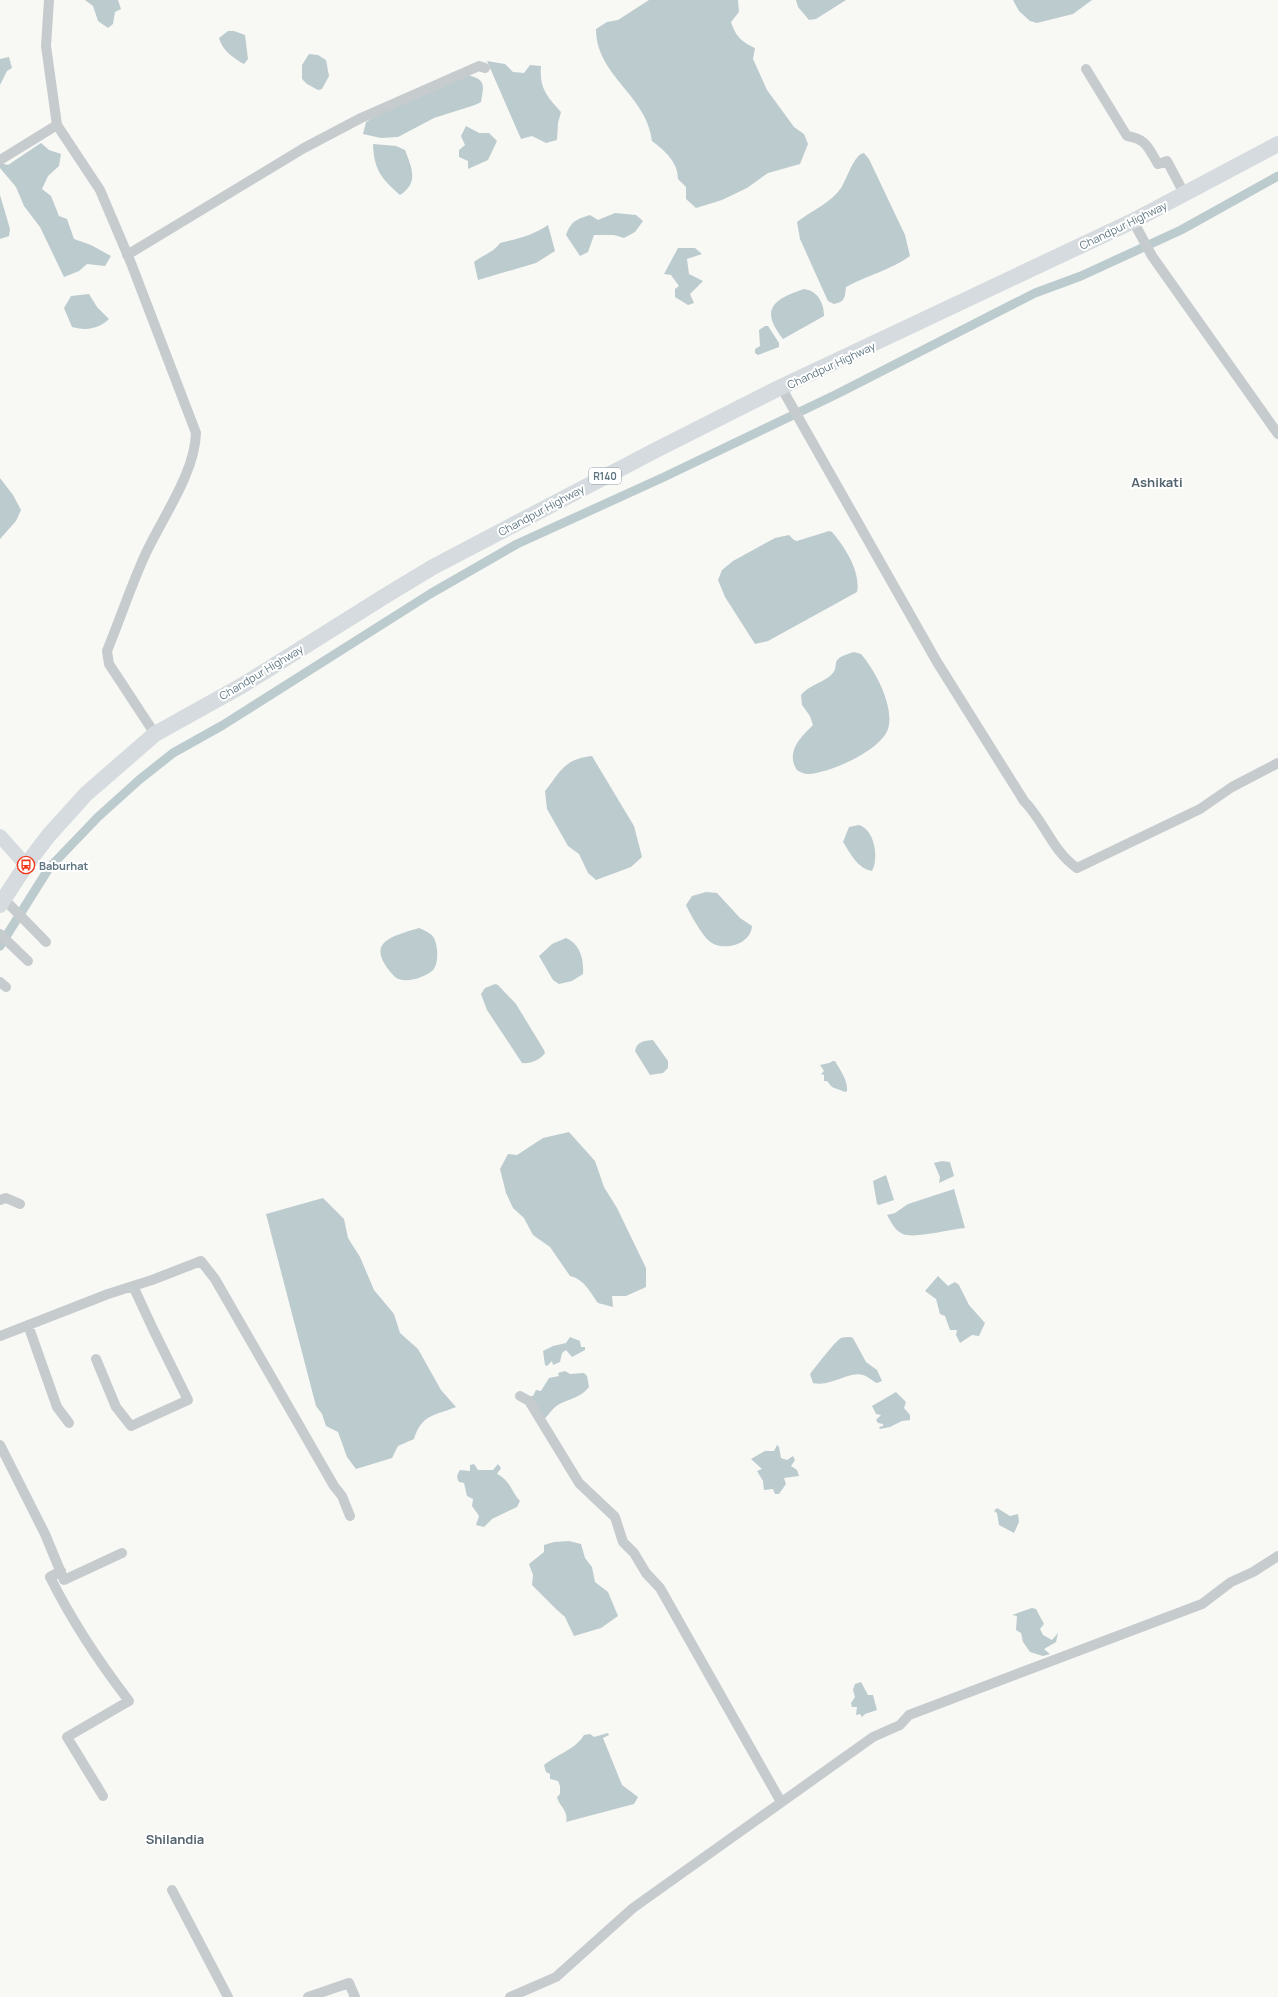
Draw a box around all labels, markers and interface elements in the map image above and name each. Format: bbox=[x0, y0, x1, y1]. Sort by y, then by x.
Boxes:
street label: Chandpur Highway bbox=[1077, 197, 1169, 253]
street label: Chandpur Highway bbox=[785, 338, 878, 392]
road number: R140 bbox=[589, 468, 621, 484]
district label: Ashikati bbox=[1131, 473, 1183, 491]
street label: Chandpur Highway bbox=[495, 481, 587, 539]
street label: Chandpur Highway bbox=[216, 641, 306, 703]
bus stop icon: Baburhat bbox=[16, 855, 36, 875]
place label: Baburhat bbox=[39, 858, 89, 873]
district label: Shilandia bbox=[146, 1830, 204, 1848]

